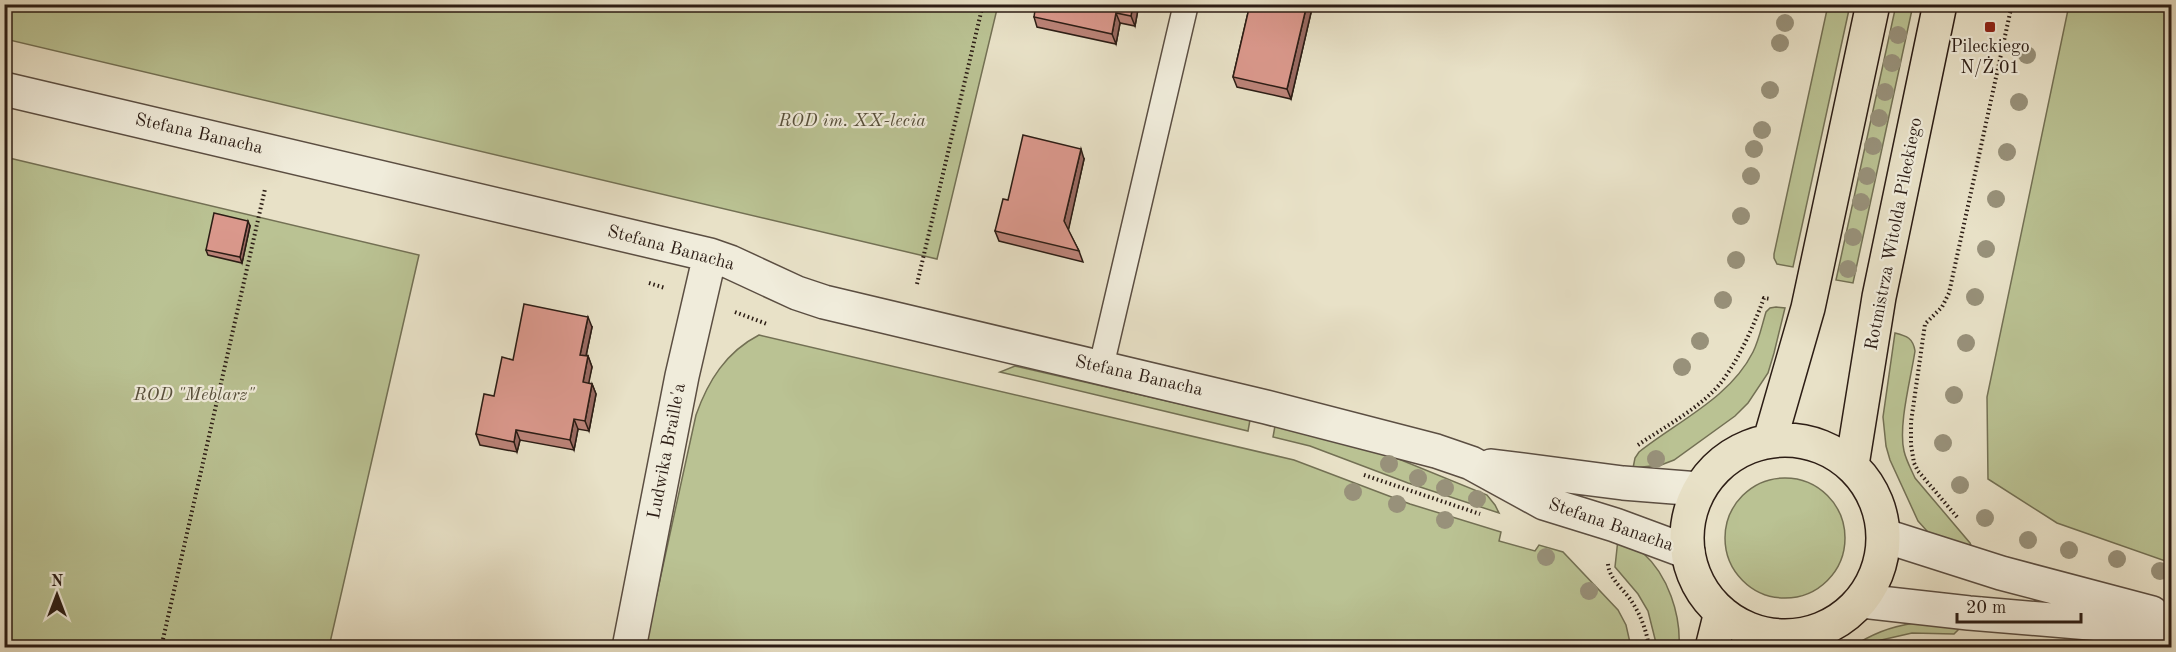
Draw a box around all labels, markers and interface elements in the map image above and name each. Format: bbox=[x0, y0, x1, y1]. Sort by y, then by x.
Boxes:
marker: Pileckiego N/Ż 01 bbox=[1983, 20, 1997, 34]
place label: Pileckiego N/Ż 01 bbox=[1950, 38, 2030, 77]
street label: Stefana Banacha bbox=[133, 111, 265, 157]
park label: ROD im. XX-lecia bbox=[777, 112, 926, 130]
street label: Rotmistrza Witolda Pileckiego bbox=[1863, 116, 1925, 352]
street label: Stefana Banacha bbox=[606, 222, 737, 274]
street label: Stefana Banacha bbox=[1073, 353, 1205, 399]
street label: Ludwika Braille'a bbox=[645, 381, 689, 520]
park label: ROD "Meblarz" bbox=[132, 386, 255, 404]
street label: Stefana Banacha bbox=[1546, 495, 1676, 555]
north arrow bbox=[27, 565, 87, 625]
text: N bbox=[51, 574, 64, 590]
scale bar bbox=[1957, 586, 2082, 624]
text: 20 m bbox=[1966, 599, 2006, 617]

